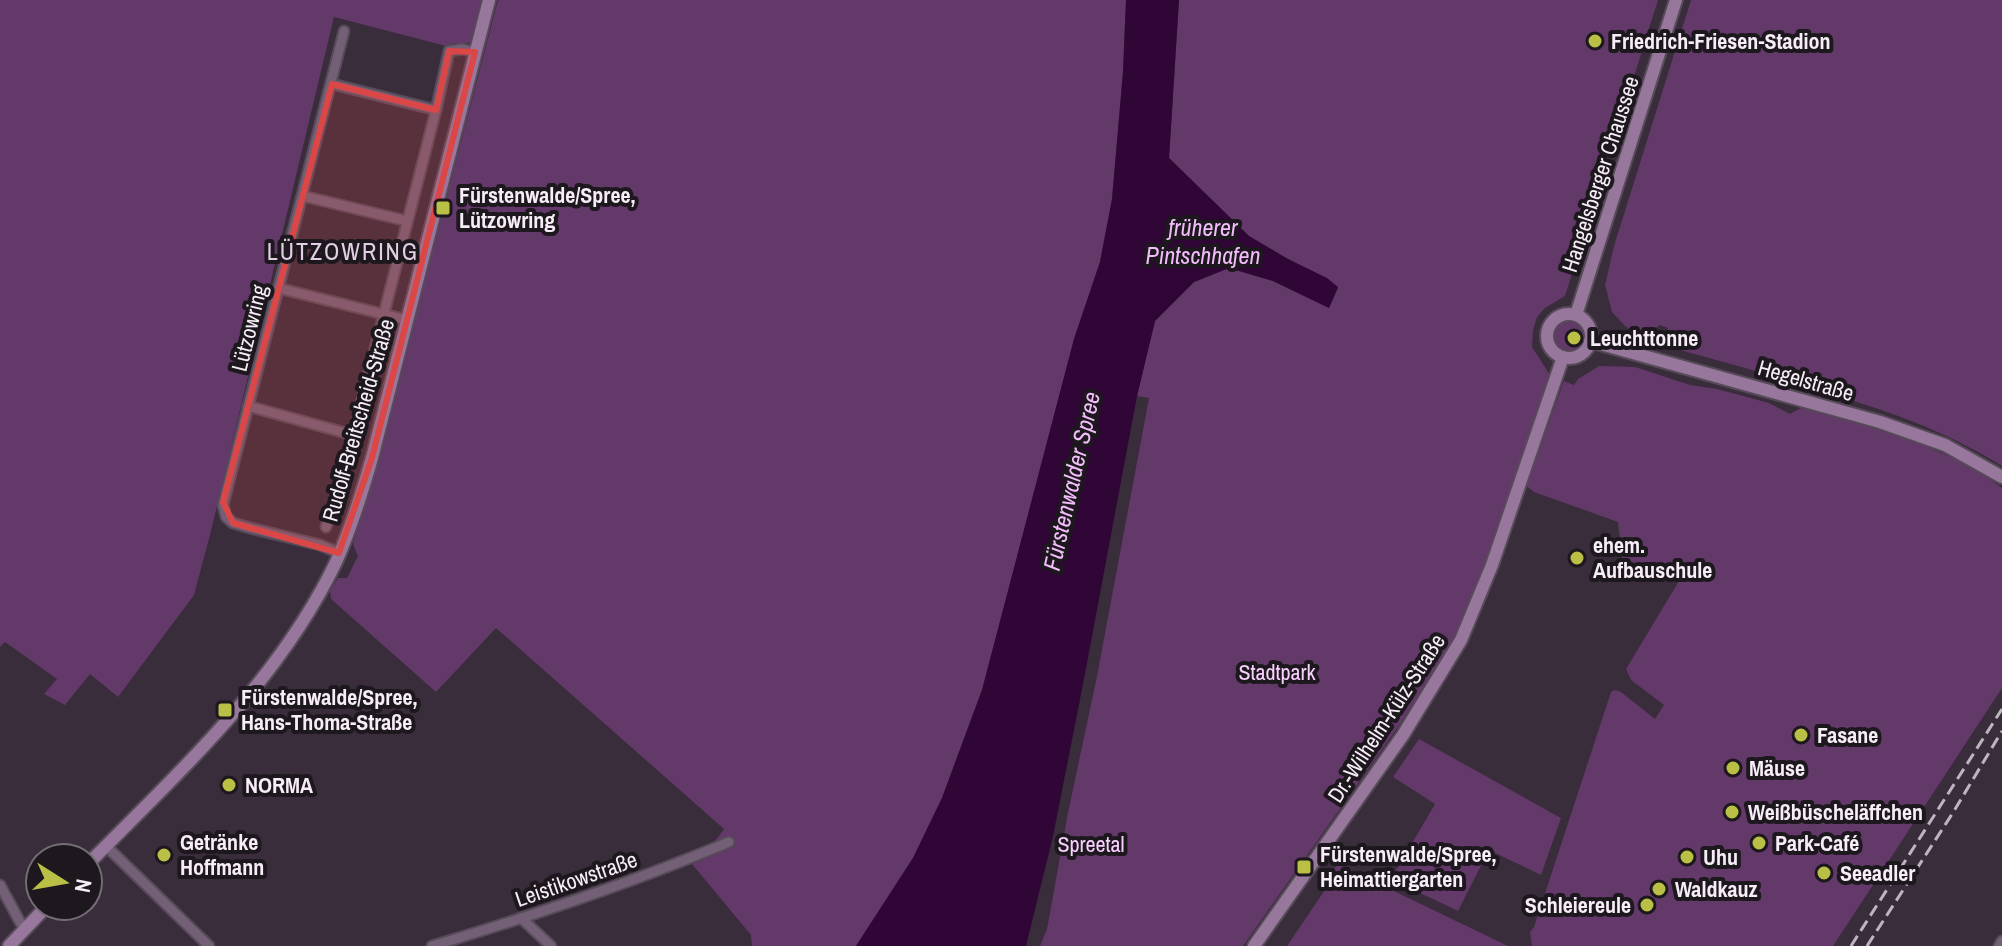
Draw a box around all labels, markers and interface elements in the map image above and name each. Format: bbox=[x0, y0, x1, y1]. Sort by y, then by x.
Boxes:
place label: Friedrich-Friesen-Stadion bbox=[1611, 26, 1831, 56]
marker: Friedrich-Friesen-Stadion bbox=[1586, 32, 1604, 50]
street label: Hangelsberger Chaussee bbox=[1554, 72, 1646, 276]
place label: Fürstenwalde/Spree, Lützowring bbox=[459, 180, 635, 235]
marker: Fürstenwalde/Spree, Lützowring bbox=[434, 199, 452, 217]
water label: früherer Pintschhafen bbox=[1146, 211, 1260, 271]
district label: LÜTZOWRING bbox=[267, 235, 419, 267]
street label: Lützowring bbox=[224, 282, 274, 374]
street label: Rudolf-Breitscheid-Straße bbox=[315, 315, 401, 525]
place label: Leuchttonne bbox=[1590, 323, 1698, 353]
marker: Leuchttonne bbox=[1565, 329, 1583, 347]
street label: Hegelstraße bbox=[1755, 352, 1857, 408]
water label: Fürstenwalder Spree bbox=[1035, 388, 1107, 574]
place label: ehem. Aufbauschule bbox=[1593, 530, 1712, 585]
marker: ehem. Aufbauschule bbox=[1568, 549, 1586, 567]
street label: Dr.-Wilhelm-Külz-Straße bbox=[1320, 628, 1452, 808]
park label: Stadtpark bbox=[1238, 657, 1317, 687]
place label: Fürstenwalde/Spree, Hans-Thoma-Straße bbox=[241, 682, 417, 737]
marker: Fürstenwalde/Spree, Hans-Thoma-Straße bbox=[216, 701, 234, 719]
place label: Fasane bbox=[1817, 720, 1878, 750]
marker: Fasane bbox=[1792, 726, 1810, 744]
place label: Mäuse bbox=[1749, 753, 1805, 783]
marker: Mäuse bbox=[1724, 759, 1742, 777]
place label: NORMA bbox=[245, 770, 313, 800]
marker: NORMA bbox=[220, 776, 238, 794]
place label: Weißbüscheläffchen bbox=[1748, 797, 1923, 827]
marker: Weißbüscheläffchen bbox=[1723, 803, 1741, 821]
place label: Getränke Hoffmann bbox=[180, 827, 264, 882]
place label: Park-Café bbox=[1775, 828, 1859, 858]
park label: Spreetal bbox=[1057, 829, 1125, 859]
marker: Park-Café bbox=[1750, 834, 1768, 852]
place label: Fürstenwalde/Spree, Heimattiergarten bbox=[1320, 839, 1496, 894]
north arrow bbox=[24, 842, 104, 922]
place label: Uhu bbox=[1703, 842, 1738, 872]
street label: Leistikowstraße bbox=[511, 844, 641, 914]
marker: Getränke Hoffmann bbox=[155, 846, 173, 864]
marker: Uhu bbox=[1678, 848, 1696, 866]
marker: Fürstenwalde/Spree, Heimattiergarten bbox=[1295, 858, 1313, 876]
place label: Seeadler bbox=[1840, 858, 1915, 888]
marker: Seeadler bbox=[1815, 864, 1833, 882]
place label: Waldkauz bbox=[1675, 874, 1758, 904]
text: N bbox=[68, 877, 100, 895]
marker: Waldkauz bbox=[1650, 880, 1668, 898]
place label: Schleiereule bbox=[1525, 890, 1631, 920]
marker: Schleiereule bbox=[1638, 896, 1656, 914]

